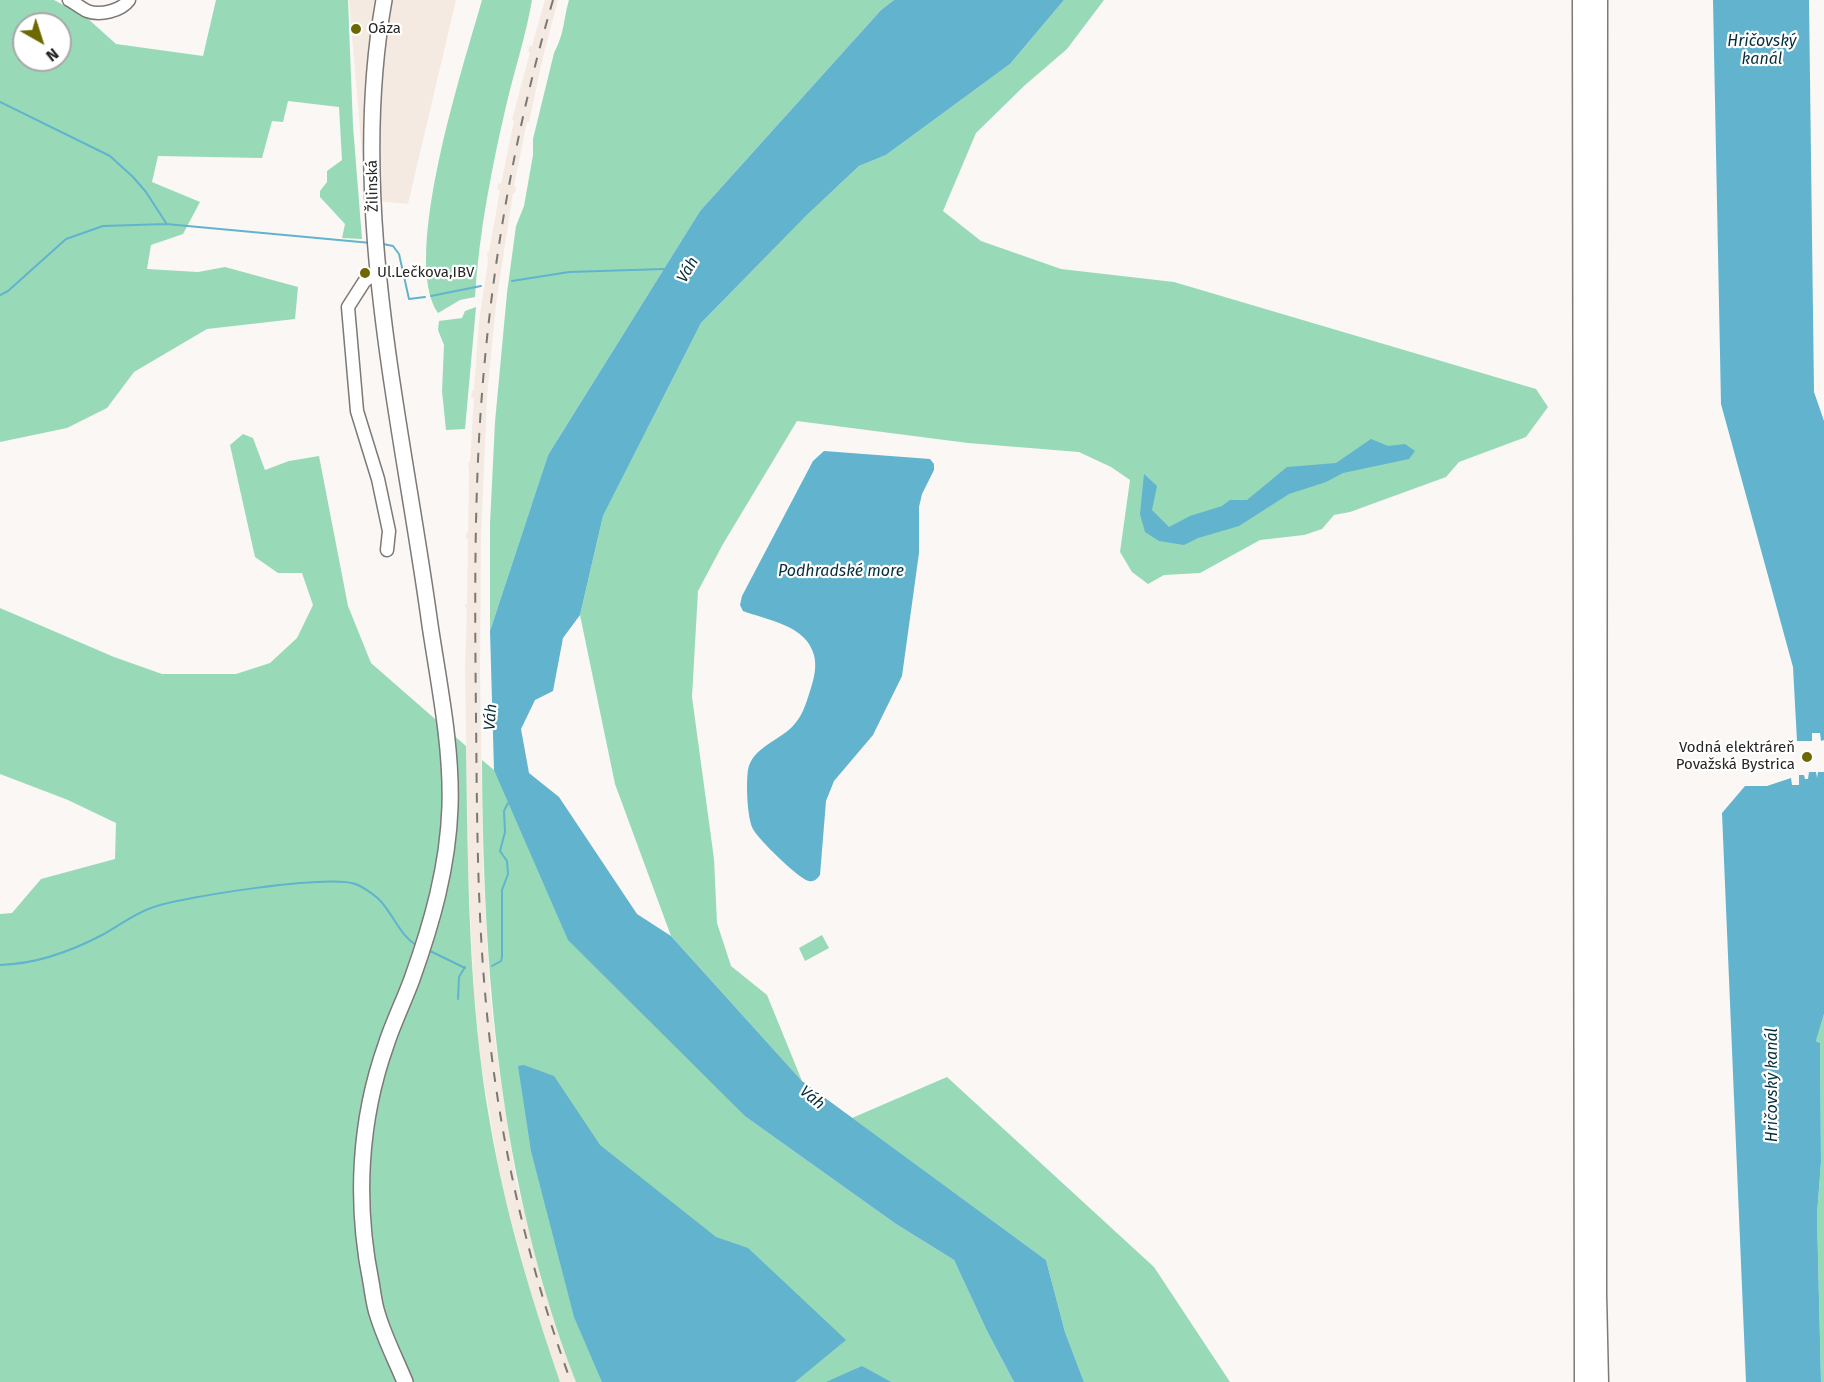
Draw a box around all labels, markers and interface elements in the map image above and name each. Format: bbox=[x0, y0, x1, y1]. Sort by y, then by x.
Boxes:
north arrow bbox=[12, 12, 72, 72]
place label: Oáza bbox=[368, 20, 401, 38]
marker: Oáza bbox=[349, 22, 363, 36]
water label: Hričovský kanál bbox=[1727, 32, 1797, 70]
text: N bbox=[42, 44, 62, 66]
street label: Žilinská bbox=[364, 160, 382, 212]
water label: Váh bbox=[673, 254, 703, 286]
place label: Ul.Lečkova,IBV bbox=[377, 264, 474, 282]
marker: Ul.Lečkova,IBV bbox=[358, 266, 372, 280]
water label: Podhradské more bbox=[778, 562, 904, 582]
water label: Váh bbox=[480, 703, 502, 731]
place label: Vodná elektráreň Považská Bystrica bbox=[1676, 739, 1795, 774]
marker: Vodná elektráreň Považská Bystrica bbox=[1800, 750, 1814, 764]
water label: Hričovský kanál bbox=[1763, 1028, 1783, 1142]
water label: Váh bbox=[796, 1082, 828, 1114]

